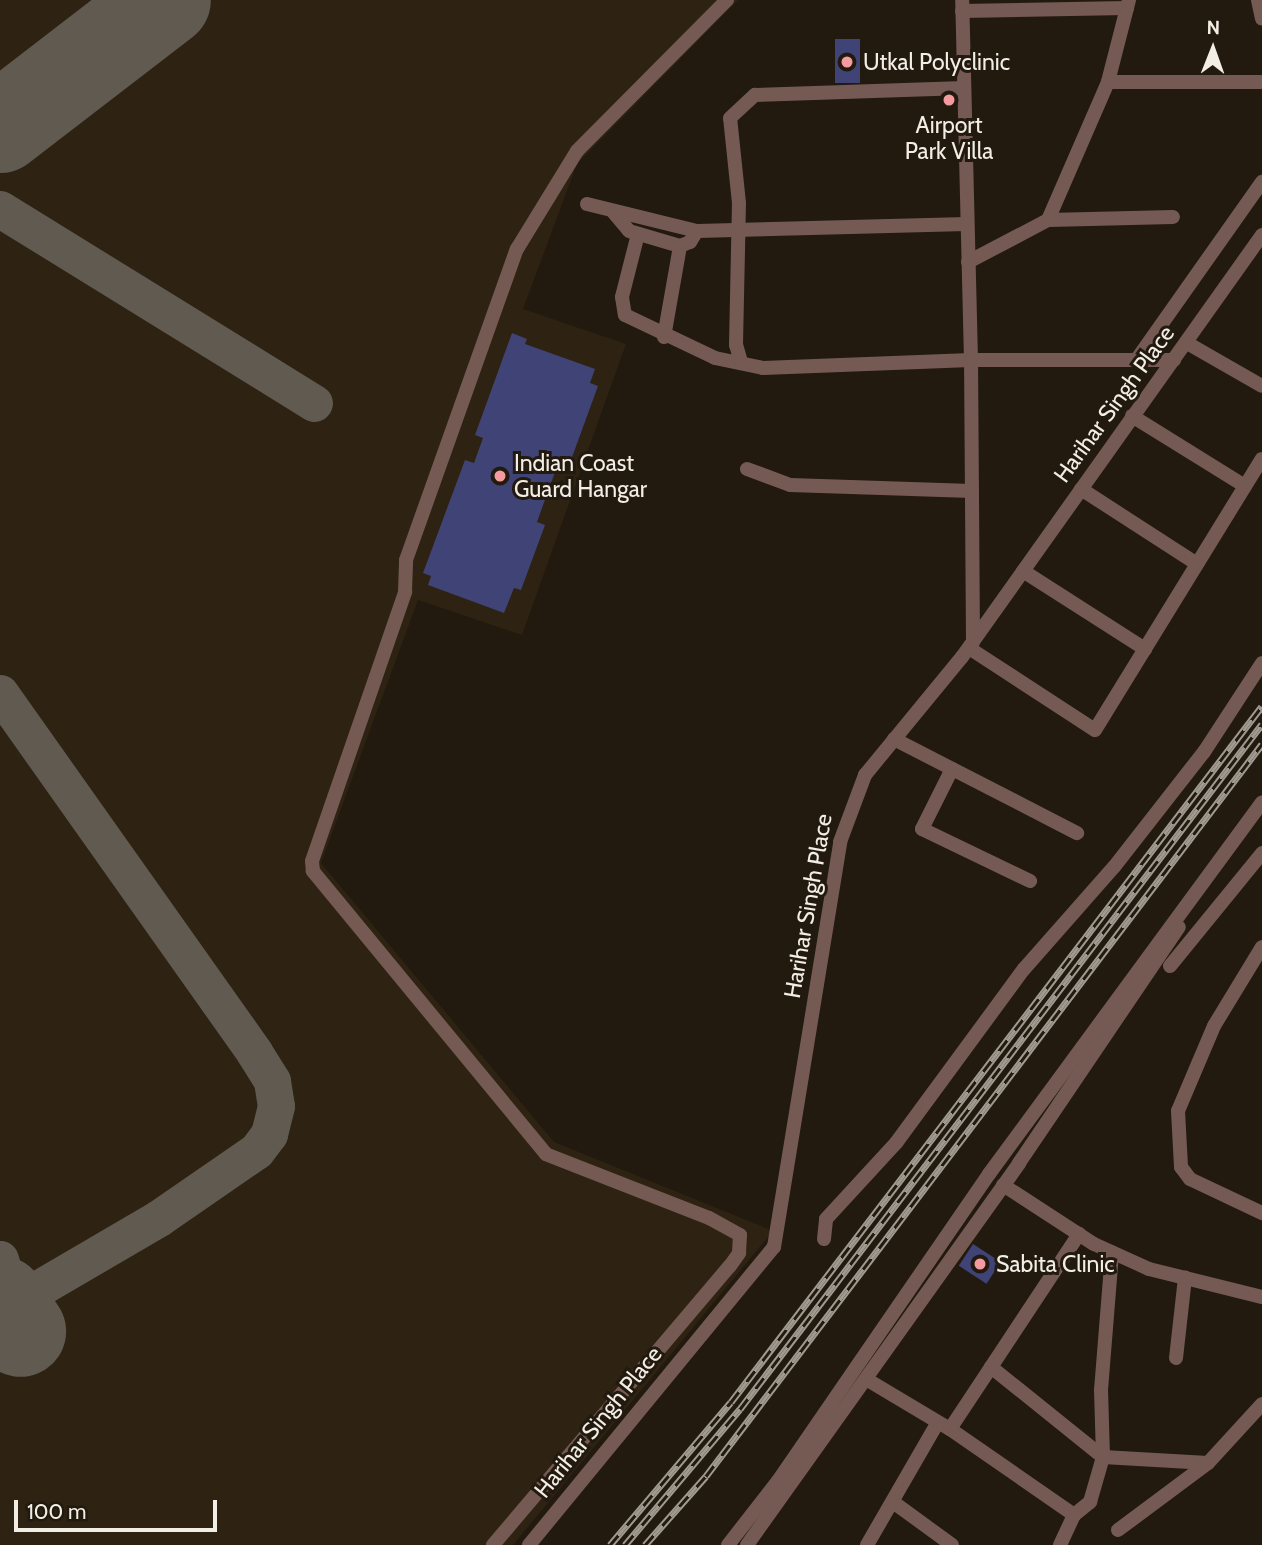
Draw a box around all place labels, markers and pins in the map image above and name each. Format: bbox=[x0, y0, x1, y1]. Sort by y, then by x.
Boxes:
place label: Utkal Polyclinic bbox=[863, 48, 1010, 76]
marker: Utkal Polyclinic bbox=[837, 52, 857, 72]
marker: Airport Park Villa bbox=[941, 92, 957, 108]
place label: Airport Park Villa bbox=[905, 111, 993, 165]
place label: Indian Coast Guard Hangar bbox=[514, 449, 647, 503]
marker: Indian Coast Guard Hangar bbox=[492, 468, 508, 484]
place label: Sabita Clinic bbox=[996, 1250, 1115, 1278]
marker: Sabita Clinic bbox=[970, 1254, 990, 1274]

